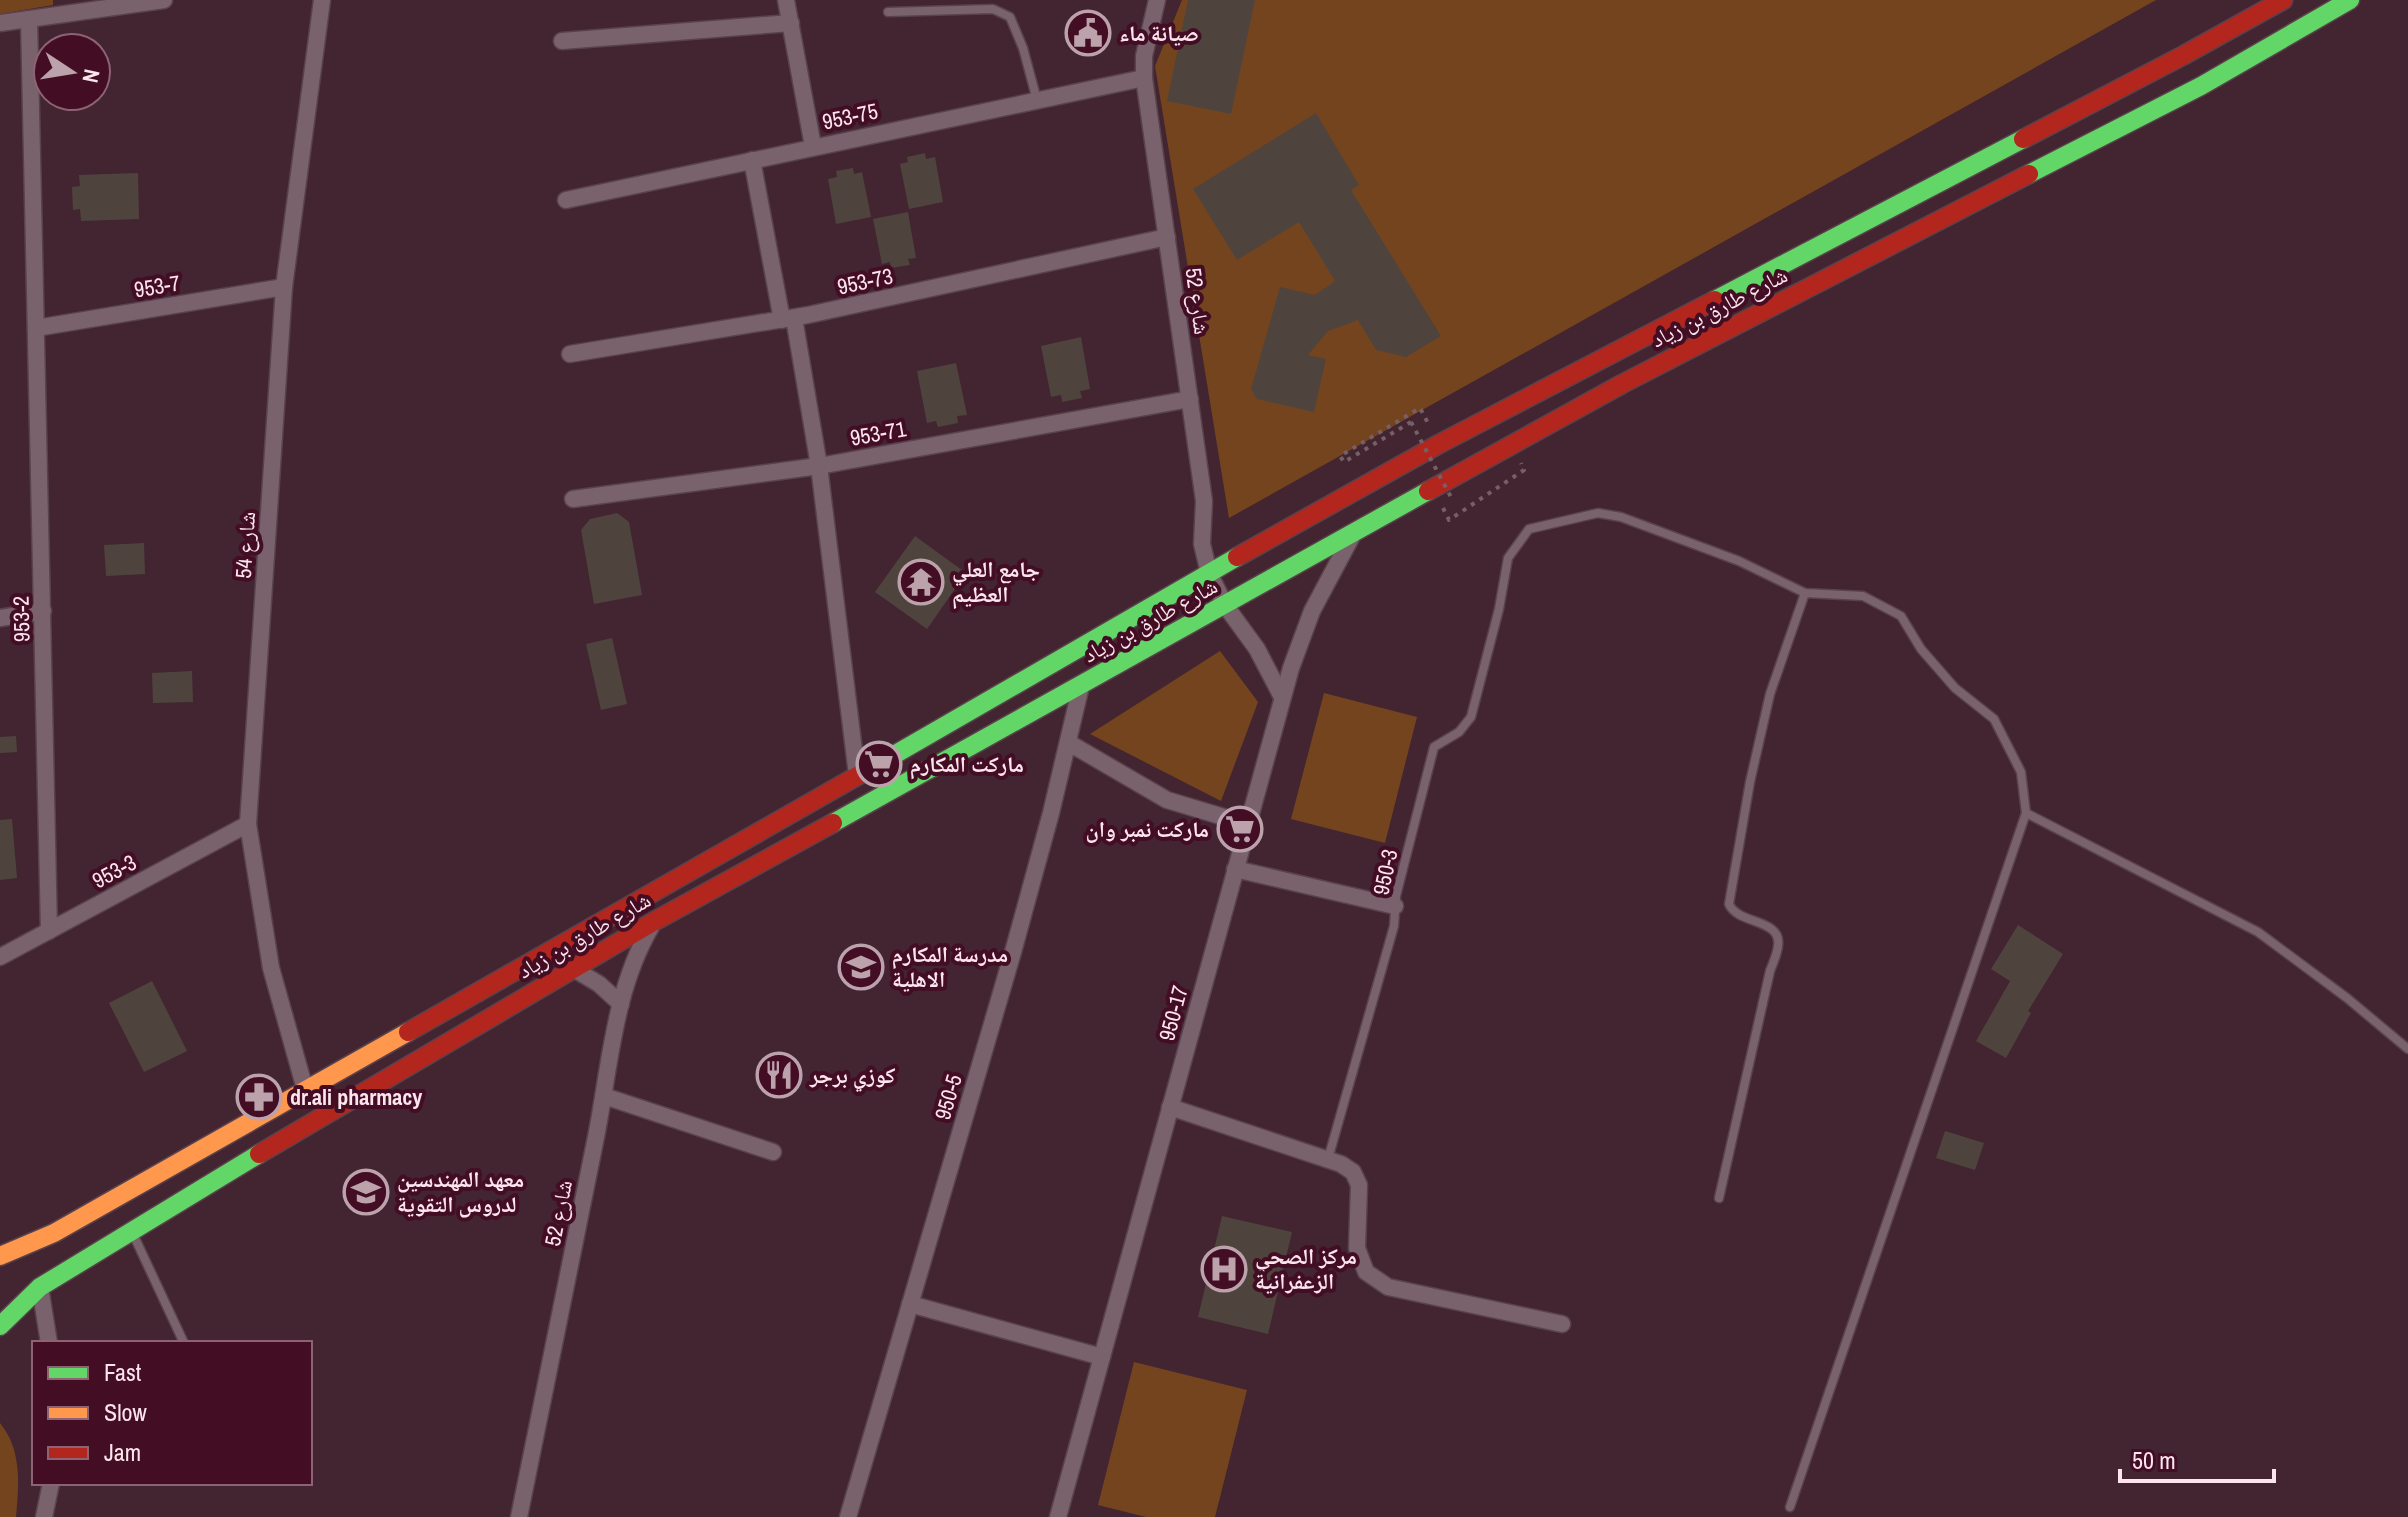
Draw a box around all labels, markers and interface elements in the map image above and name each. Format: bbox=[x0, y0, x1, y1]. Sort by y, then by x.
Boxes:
public building icon: صيانة ماء bbox=[1064, 9, 1112, 57]
place label: صيانة ماء bbox=[1119, 18, 1199, 48]
north arrow bbox=[32, 32, 112, 112]
text: N bbox=[76, 67, 108, 86]
street label: 953-75 bbox=[819, 95, 881, 137]
street label: 953-73 bbox=[834, 260, 896, 302]
street label: شارع طارق بن زياد bbox=[1646, 260, 1792, 354]
street label: شارع 52 bbox=[1178, 266, 1218, 336]
street label: 953-7 bbox=[132, 268, 182, 304]
street label: 953-71 bbox=[848, 413, 908, 453]
street label: شارع 54 bbox=[228, 511, 262, 579]
place label: جامع العلي العظيم bbox=[952, 554, 1040, 609]
temple icon: جامع العلي العظيم bbox=[897, 558, 945, 606]
street label: شارع طارق بن زياد bbox=[1077, 571, 1223, 669]
street label: 953-2 bbox=[6, 596, 36, 642]
supermarket icon: ماركت المكارم bbox=[855, 740, 903, 788]
place label: ماركت المكارم bbox=[910, 749, 1024, 780]
supermarket icon: ماركت نمبر وان bbox=[1216, 805, 1264, 853]
place label: ماركت نمبر وان bbox=[1085, 814, 1209, 844]
street label: 950-3 bbox=[1366, 846, 1404, 898]
street label: 953-3 bbox=[87, 847, 141, 895]
street label: شارع طارق بن زياد bbox=[512, 885, 656, 985]
place label: مدرسة المكارم الاهلية bbox=[892, 939, 1008, 994]
school or university icon: مدرسة المكارم الاهلية bbox=[837, 943, 885, 991]
street label: 950-17 bbox=[1151, 982, 1195, 1044]
restaurant icon: كوزي برجر bbox=[755, 1051, 803, 1099]
place label: كوزي برجر bbox=[809, 1060, 896, 1092]
street label: 950-5 bbox=[927, 1071, 969, 1123]
pharmacy icon: dr.ali pharmacy bbox=[235, 1073, 283, 1121]
place label: dr.ali pharmacy bbox=[290, 1082, 422, 1112]
place label: معهد المهندسين لدروس التقوية bbox=[397, 1164, 524, 1219]
school or university icon: معهد المهندسين لدروس التقوية bbox=[342, 1168, 390, 1216]
street label: شارع 52 bbox=[537, 1177, 579, 1249]
place label: مركز الصحي الزعفرانية bbox=[1255, 1241, 1357, 1296]
hospital icon: مركز الصحي الزعفرانية bbox=[1200, 1245, 1248, 1293]
legend bbox=[32, 1341, 312, 1485]
text: Fast bbox=[104, 1356, 142, 1388]
text: Slow bbox=[104, 1396, 147, 1428]
scale bar bbox=[2120, 1433, 2274, 1483]
text: Jam bbox=[104, 1436, 141, 1468]
text: 50 m bbox=[2132, 1444, 2176, 1476]

